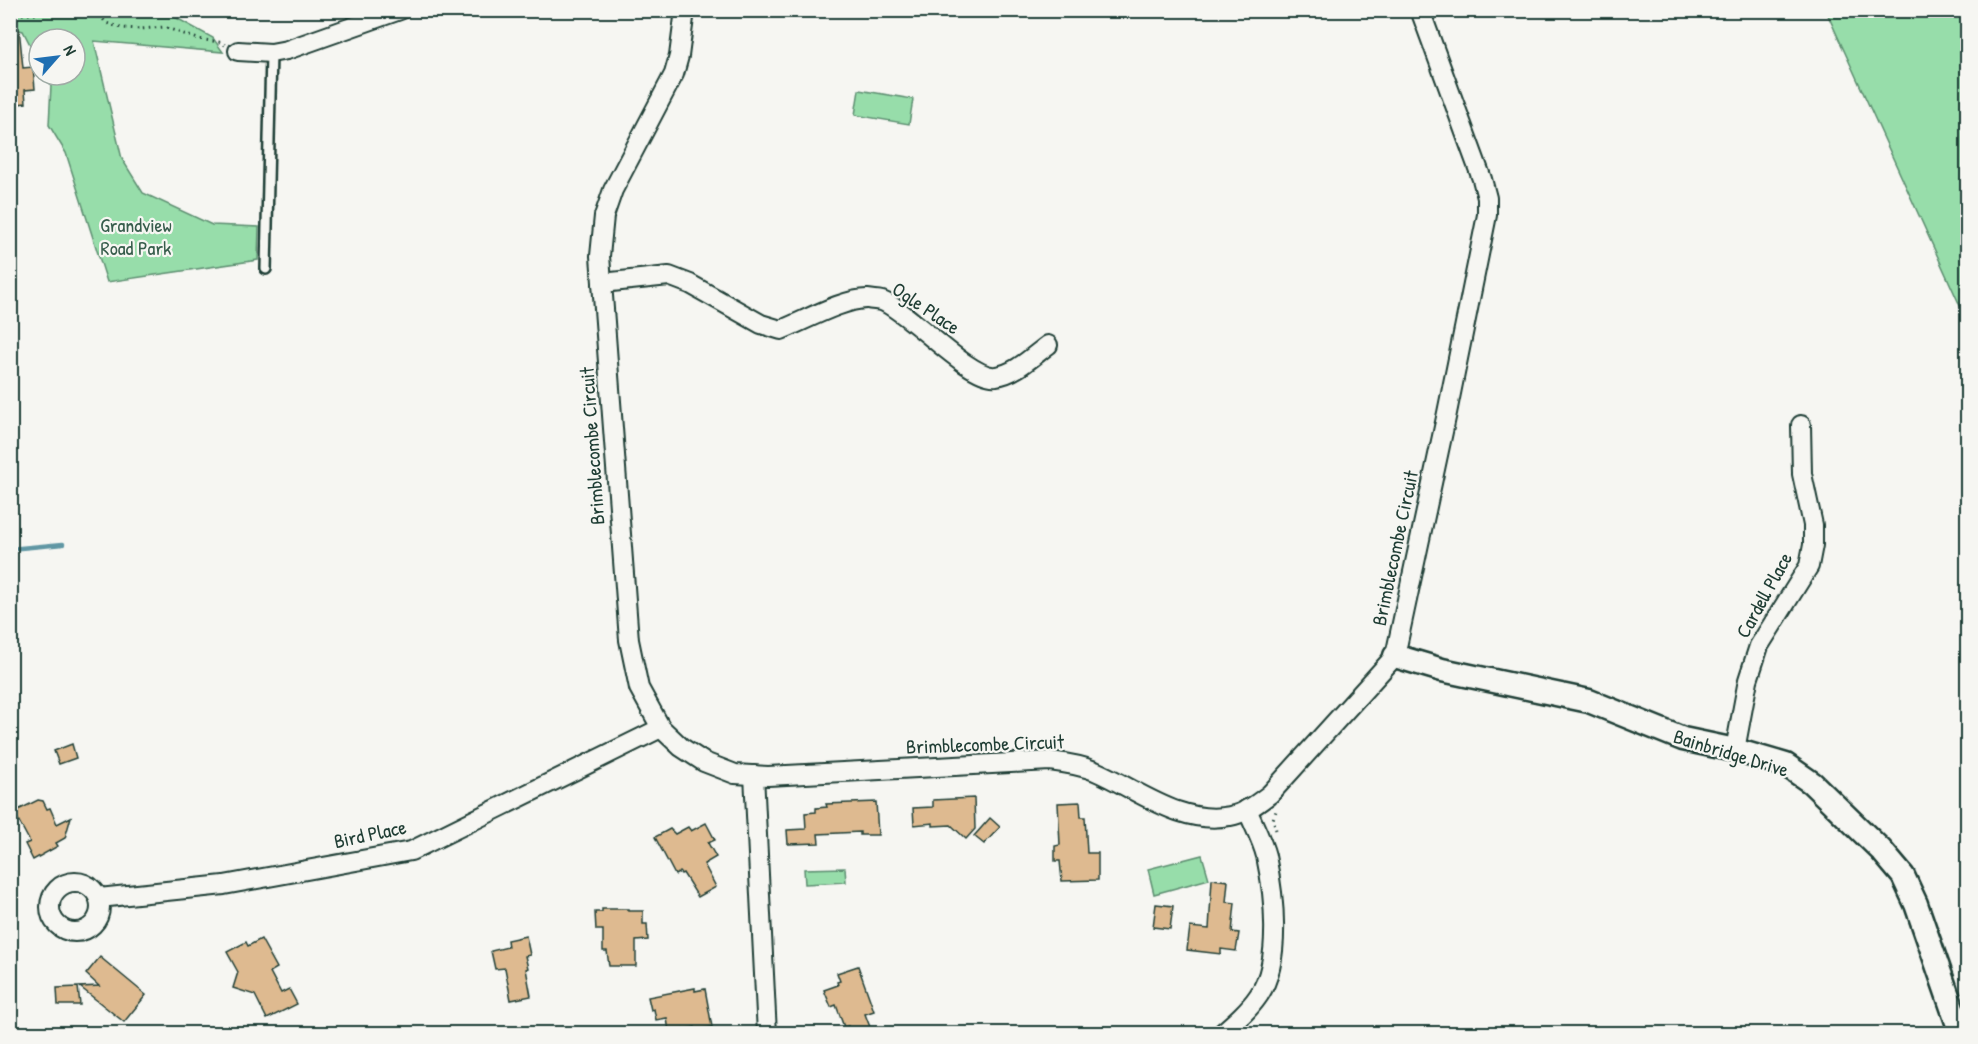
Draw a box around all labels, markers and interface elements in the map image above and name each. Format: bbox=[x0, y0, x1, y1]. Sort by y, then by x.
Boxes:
north arrow bbox=[27, 27, 87, 87]
text: N bbox=[59, 41, 82, 59]
park label: Grandview Road Park bbox=[100, 211, 172, 261]
street label: Ogle Place bbox=[887, 275, 966, 340]
street label: Brimblecombe Circuit bbox=[572, 365, 610, 526]
street label: Brimblecombe Circuit bbox=[1365, 467, 1424, 628]
street label: Cardell Place bbox=[1729, 547, 1798, 642]
street label: Bainbridge Drive bbox=[1670, 722, 1792, 783]
street label: Brimblecombe Circuit bbox=[906, 727, 1065, 760]
street label: Bird Place bbox=[331, 813, 409, 854]

